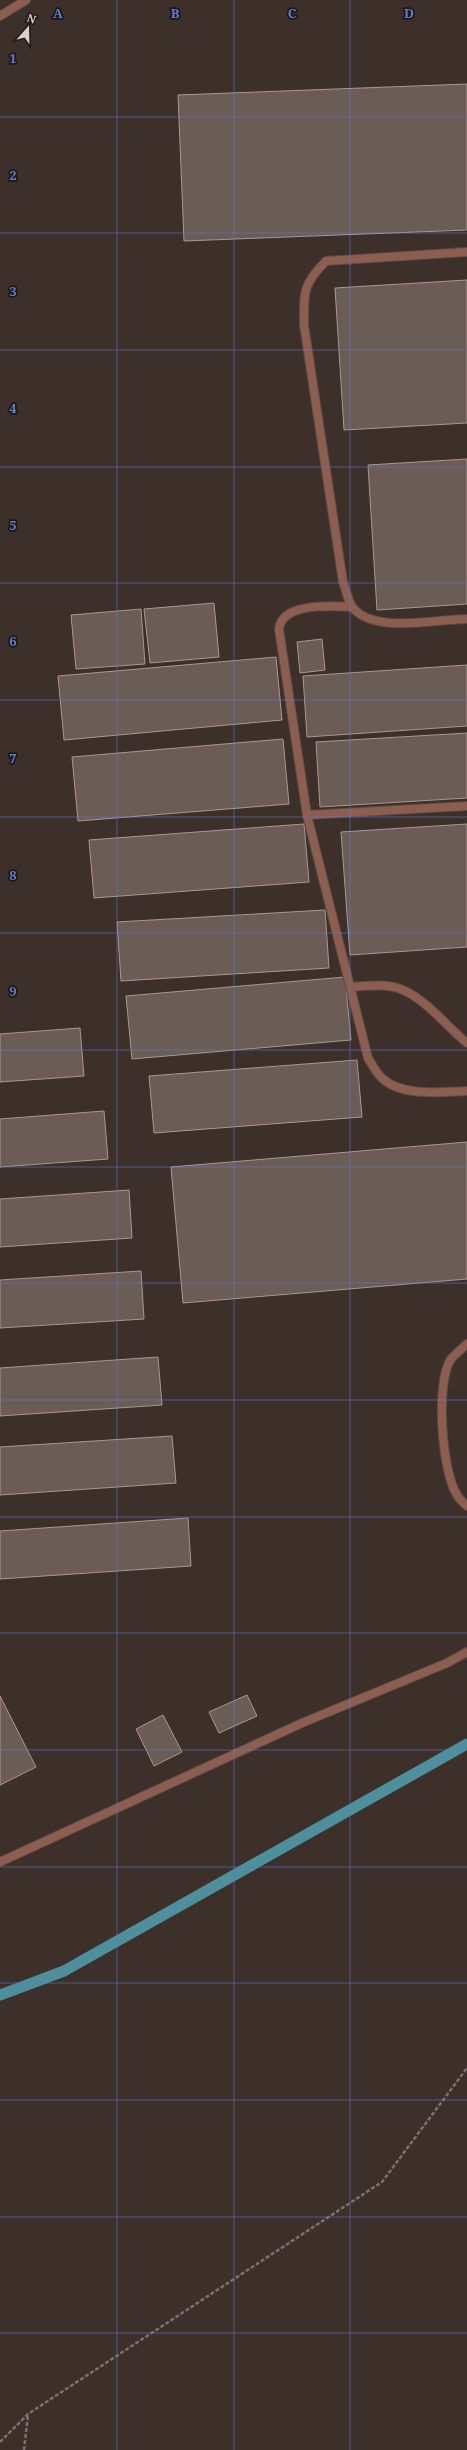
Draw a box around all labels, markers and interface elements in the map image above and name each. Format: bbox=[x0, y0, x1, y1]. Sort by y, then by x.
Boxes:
text: A bbox=[53, 4, 63, 22]
text: B bbox=[171, 4, 180, 22]
text: C bbox=[288, 4, 297, 22]
text: D bbox=[404, 4, 414, 22]
north arrow bbox=[8, 8, 48, 48]
text: N bbox=[25, 10, 39, 27]
text: 1 bbox=[9, 49, 17, 67]
text: 2 bbox=[9, 166, 17, 184]
text: 3 bbox=[9, 282, 17, 300]
text: 4 bbox=[9, 399, 17, 417]
text: 5 bbox=[9, 516, 17, 534]
text: 6 bbox=[9, 632, 17, 650]
text: 7 bbox=[9, 749, 17, 767]
text: 8 bbox=[9, 866, 17, 884]
text: 9 bbox=[9, 982, 17, 1000]

